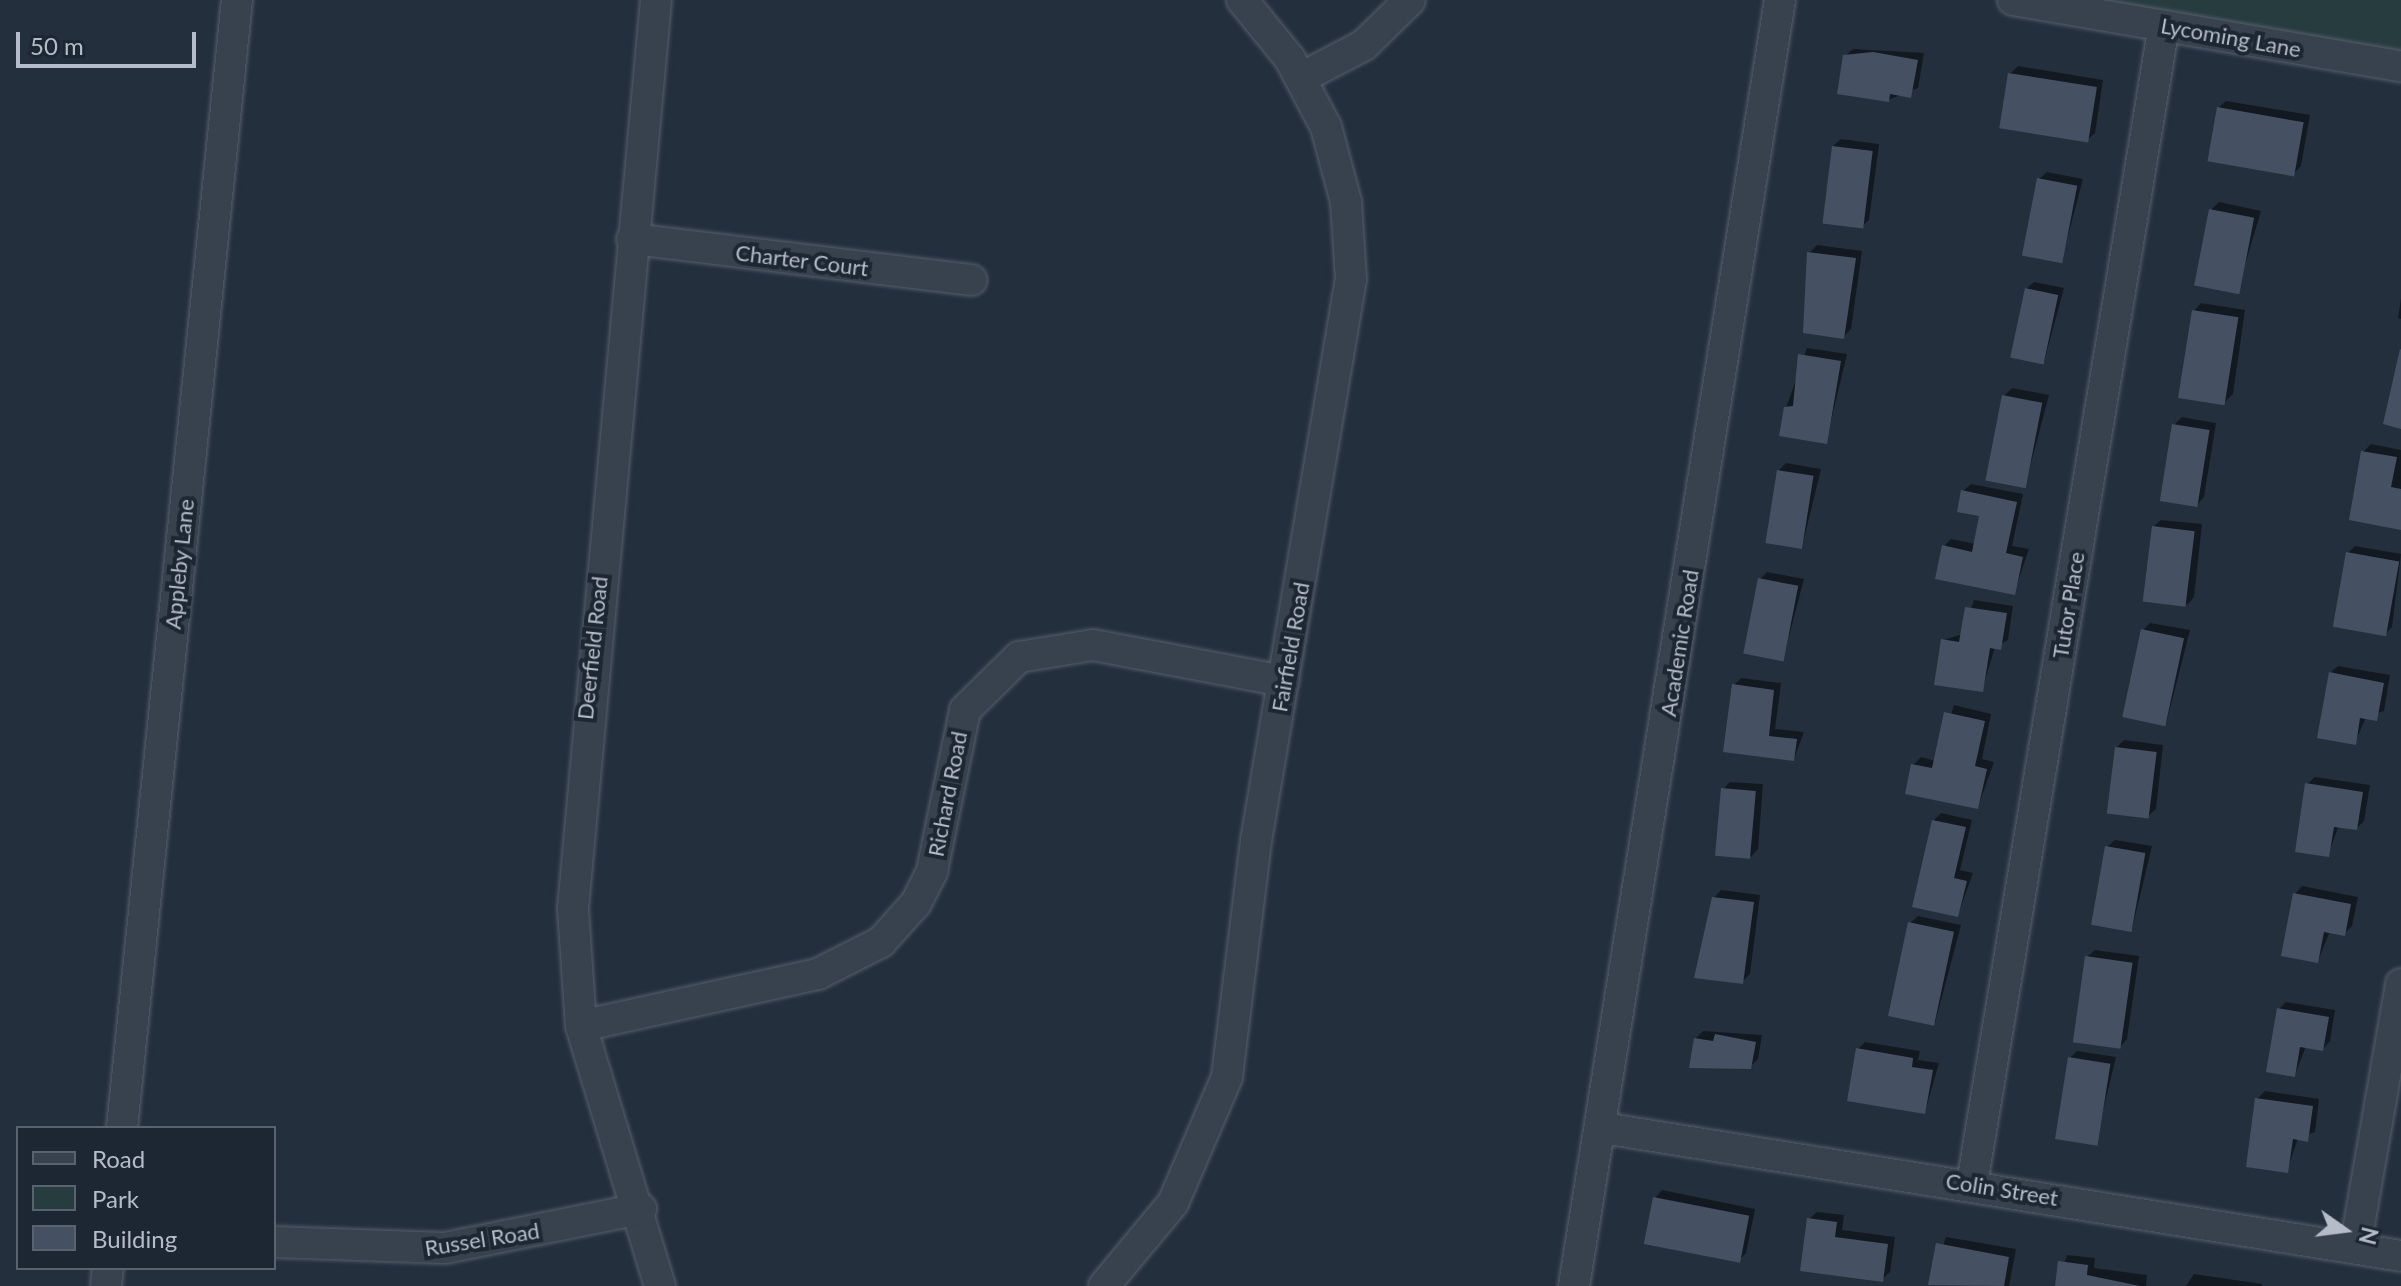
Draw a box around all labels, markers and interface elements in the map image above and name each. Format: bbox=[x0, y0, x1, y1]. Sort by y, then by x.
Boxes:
street label: Lycoming Lane bbox=[2159, 12, 2303, 62]
scale bar bbox=[20, 16, 200, 66]
text: 50 m bbox=[30, 31, 84, 60]
street label: Charter Court bbox=[734, 239, 870, 281]
street label: Appleby Lane bbox=[159, 497, 199, 631]
street label: Tutor Place bbox=[2047, 550, 2089, 660]
street label: Academic Road bbox=[1654, 568, 1704, 718]
street label: Deerfield Road bbox=[571, 575, 613, 721]
street label: Fairfield Road bbox=[1266, 580, 1314, 714]
street label: Richard Road bbox=[922, 729, 972, 859]
legend bbox=[16, 1126, 276, 1270]
text: Road bbox=[92, 1144, 145, 1173]
street label: Colin Street bbox=[1944, 1167, 2060, 1211]
text: Park bbox=[92, 1184, 139, 1213]
north arrow bbox=[2305, 1190, 2385, 1270]
street label: Russel Road bbox=[423, 1217, 541, 1261]
text: Building bbox=[92, 1224, 177, 1253]
text: N bbox=[2354, 1224, 2384, 1247]

